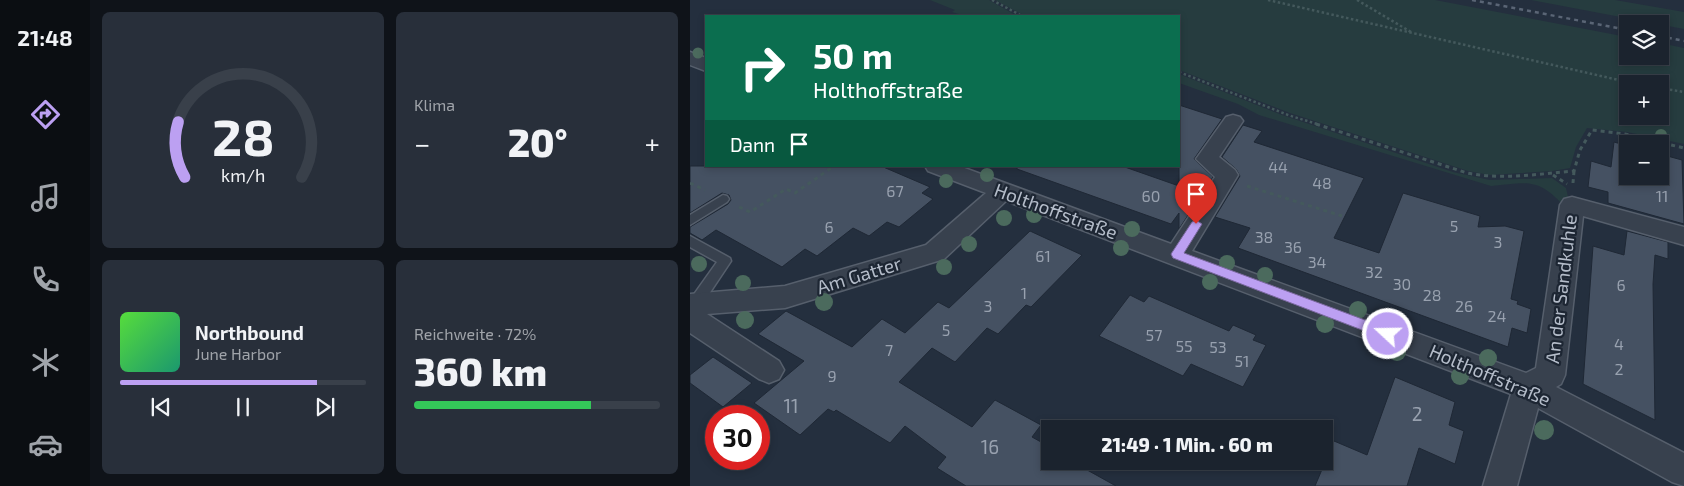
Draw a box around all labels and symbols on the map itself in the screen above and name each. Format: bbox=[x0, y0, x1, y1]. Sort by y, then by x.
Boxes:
house number: 44 bbox=[1268, 157, 1288, 176]
pin bbox=[1175, 173, 1217, 224]
house number: 48 bbox=[1312, 173, 1332, 192]
street label: Holthoffstraße bbox=[991, 178, 1121, 243]
house number: 67 bbox=[886, 181, 904, 200]
house number: 60 bbox=[1142, 186, 1160, 205]
house number: 11 bbox=[1656, 186, 1668, 205]
street label: An der Sandkuhle bbox=[1540, 213, 1581, 365]
house number: 5 bbox=[1450, 216, 1458, 235]
house number: 6 bbox=[824, 217, 834, 236]
house number: 38 bbox=[1255, 227, 1273, 246]
house number: 3 bbox=[1494, 232, 1502, 251]
house number: 36 bbox=[1284, 237, 1302, 256]
house number: 61 bbox=[1035, 246, 1051, 265]
street label: Am Gatter bbox=[814, 251, 904, 298]
house number: 34 bbox=[1308, 252, 1327, 271]
house number: 32 bbox=[1365, 262, 1383, 281]
house number: 30 bbox=[1393, 274, 1411, 293]
house number: 6 bbox=[1616, 275, 1626, 294]
house number: 1 bbox=[1021, 283, 1027, 302]
house number: 28 bbox=[1423, 285, 1441, 304]
house number: 3 bbox=[984, 296, 992, 315]
house number: 26 bbox=[1455, 296, 1473, 315]
house number: 24 bbox=[1488, 306, 1507, 325]
position arrow bbox=[1361, 307, 1413, 359]
house number: 5 bbox=[942, 320, 950, 339]
house number: 57 bbox=[1146, 325, 1162, 344]
house number: 4 bbox=[1614, 334, 1624, 353]
house number: 55 bbox=[1175, 336, 1193, 355]
house number: 53 bbox=[1209, 337, 1227, 356]
street label: Holthoffstraße bbox=[1426, 339, 1554, 410]
house number: 7 bbox=[885, 340, 893, 359]
house number: 51 bbox=[1235, 351, 1249, 370]
house number: 2 bbox=[1615, 359, 1624, 378]
house number: 9 bbox=[827, 366, 837, 385]
house number: 11 bbox=[783, 394, 799, 417]
house number: 2 bbox=[1412, 402, 1422, 425]
speed limit sign: 30 bbox=[705, 405, 770, 470]
house number: 16 bbox=[981, 435, 999, 458]

